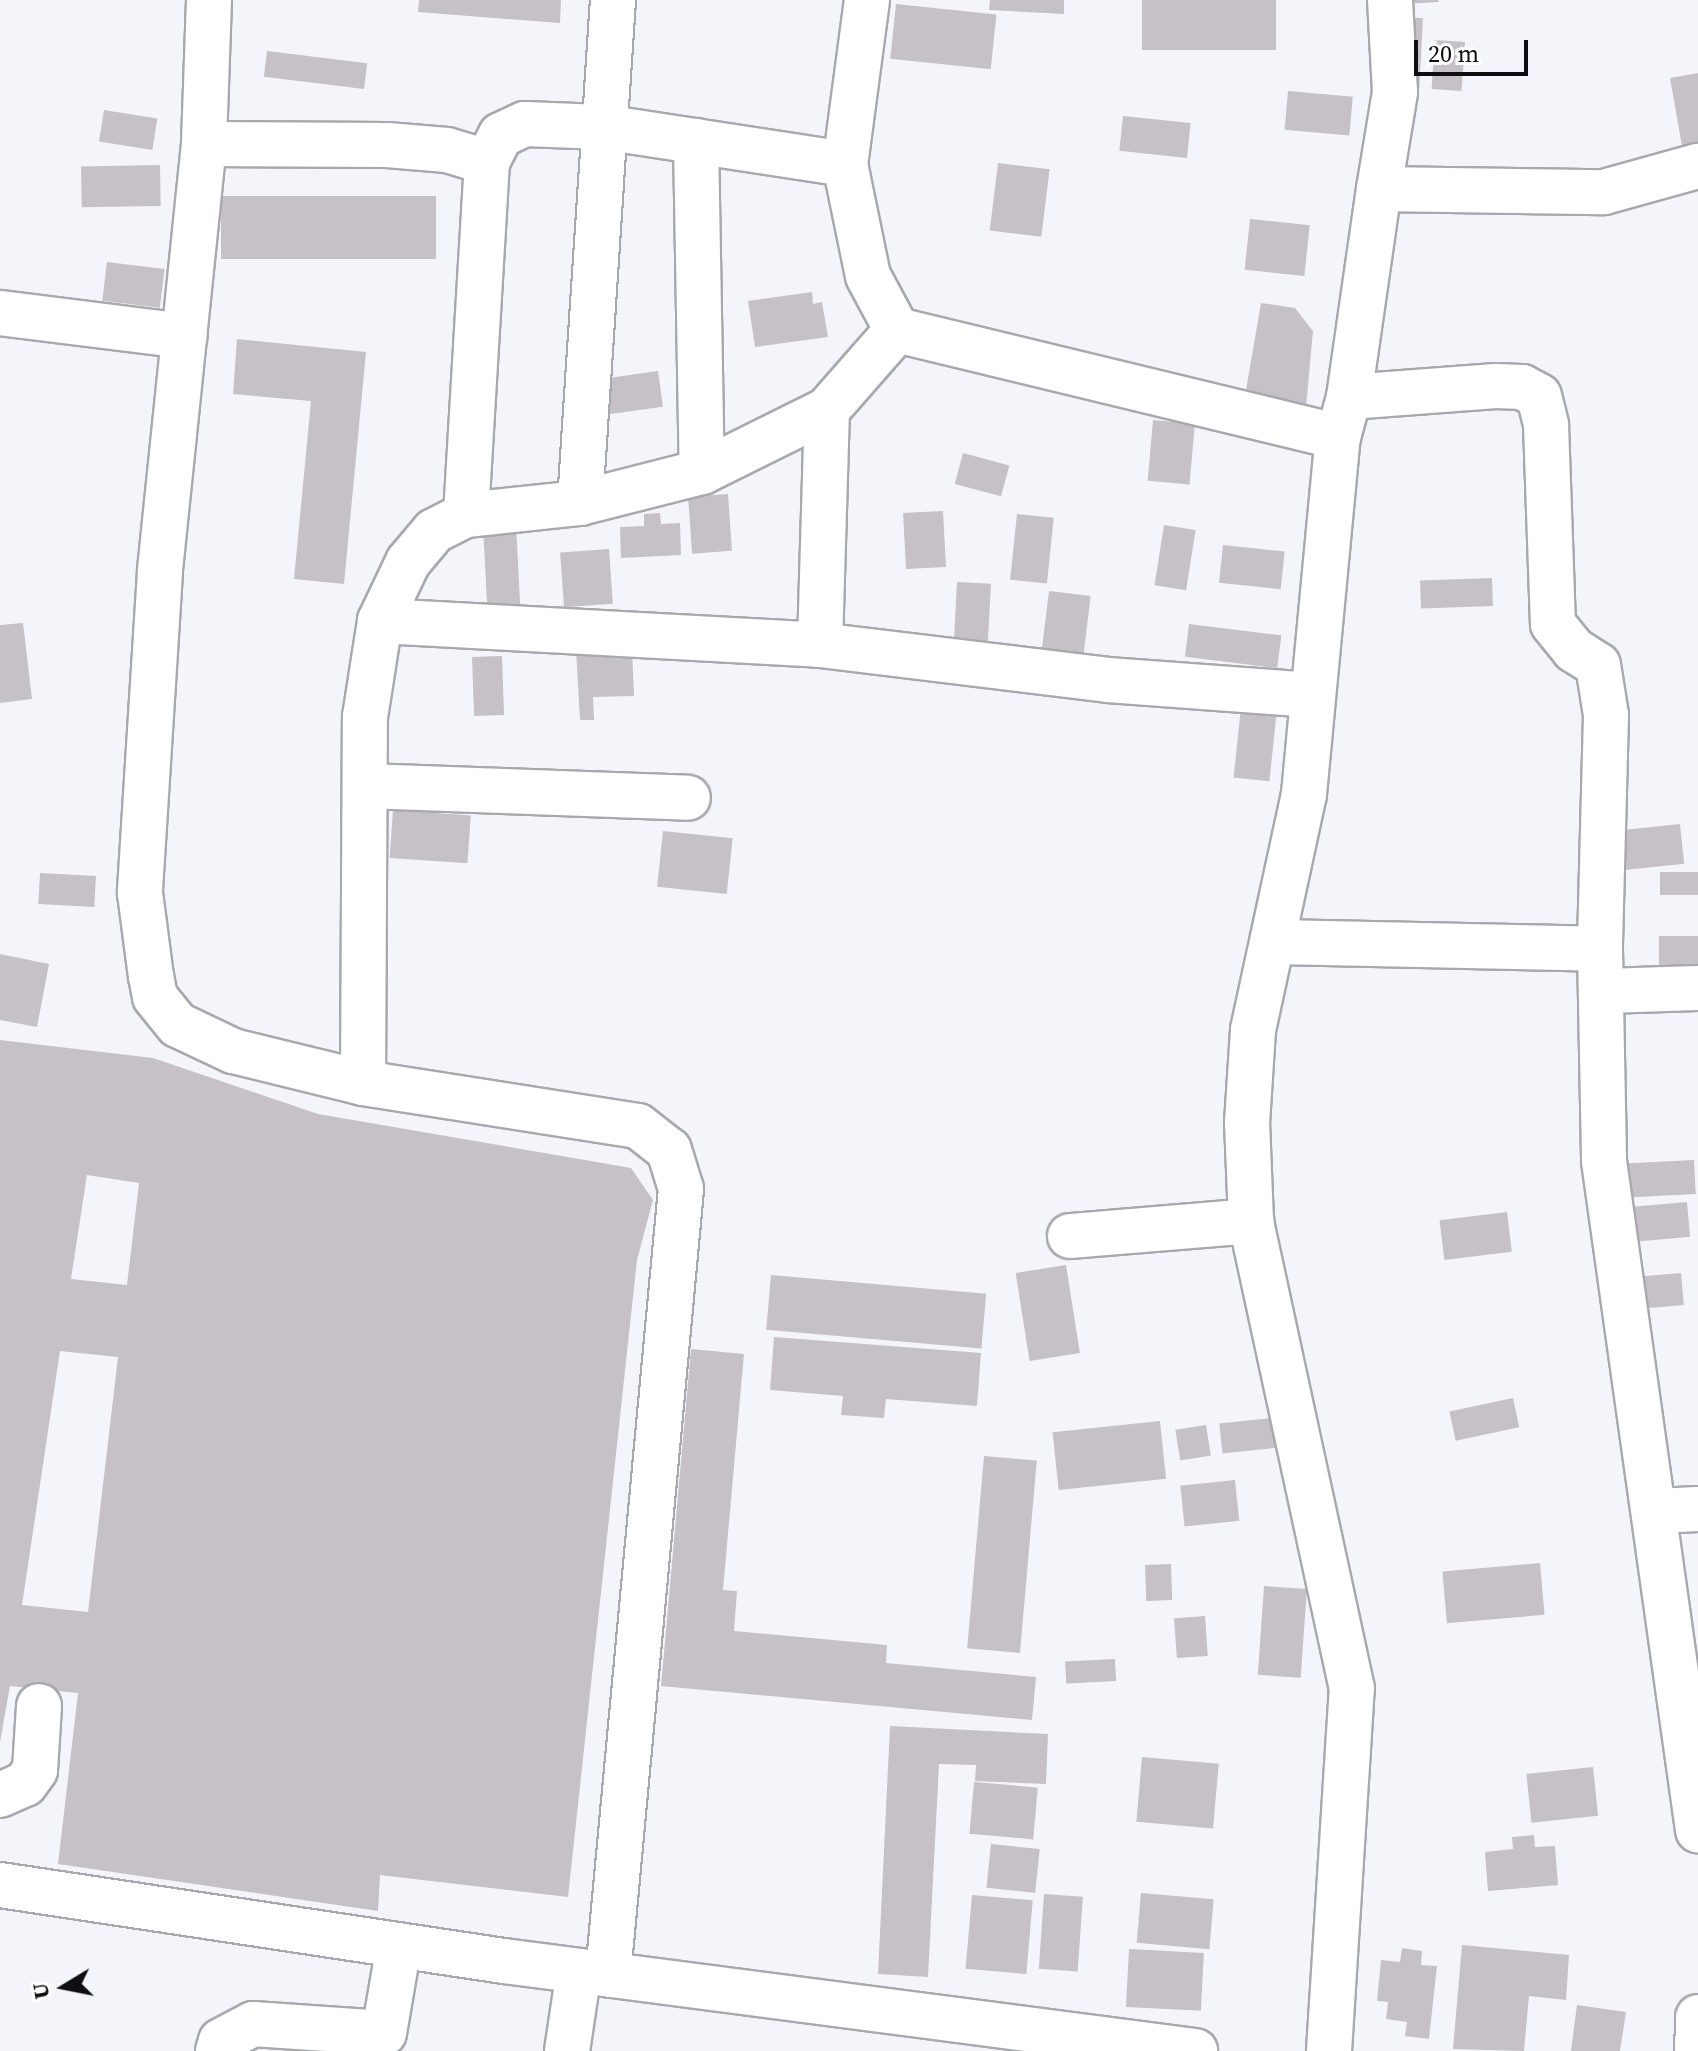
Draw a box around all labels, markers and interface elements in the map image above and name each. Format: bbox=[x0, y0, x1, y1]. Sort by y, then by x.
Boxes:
scale bar bbox=[1418, 24, 1532, 74]
text: 20 m bbox=[1428, 37, 1479, 70]
north arrow bbox=[24, 1947, 104, 2027]
text: U bbox=[24, 1981, 57, 2002]

